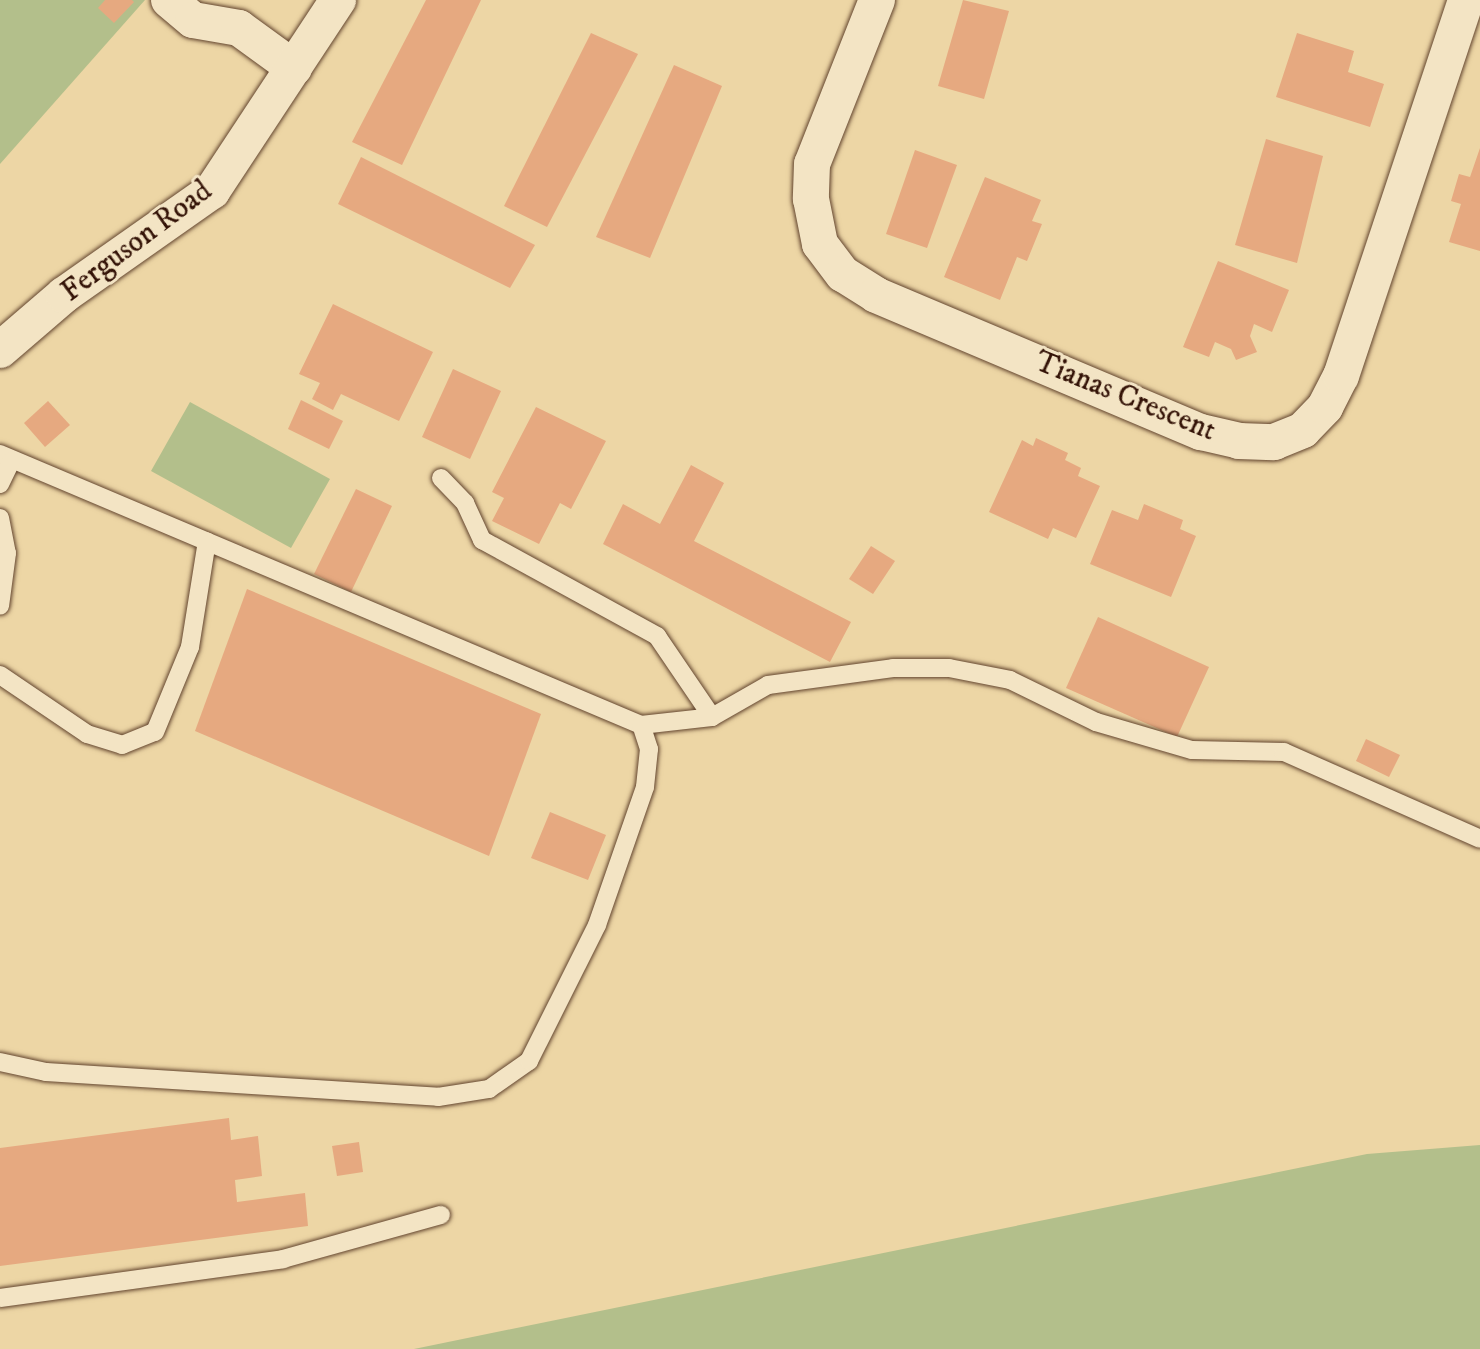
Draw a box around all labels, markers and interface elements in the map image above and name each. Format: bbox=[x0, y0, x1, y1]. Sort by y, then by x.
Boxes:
street label: Ferguson Road bbox=[55, 174, 219, 310]
street label: Tianas Crescent bbox=[1029, 344, 1221, 450]

